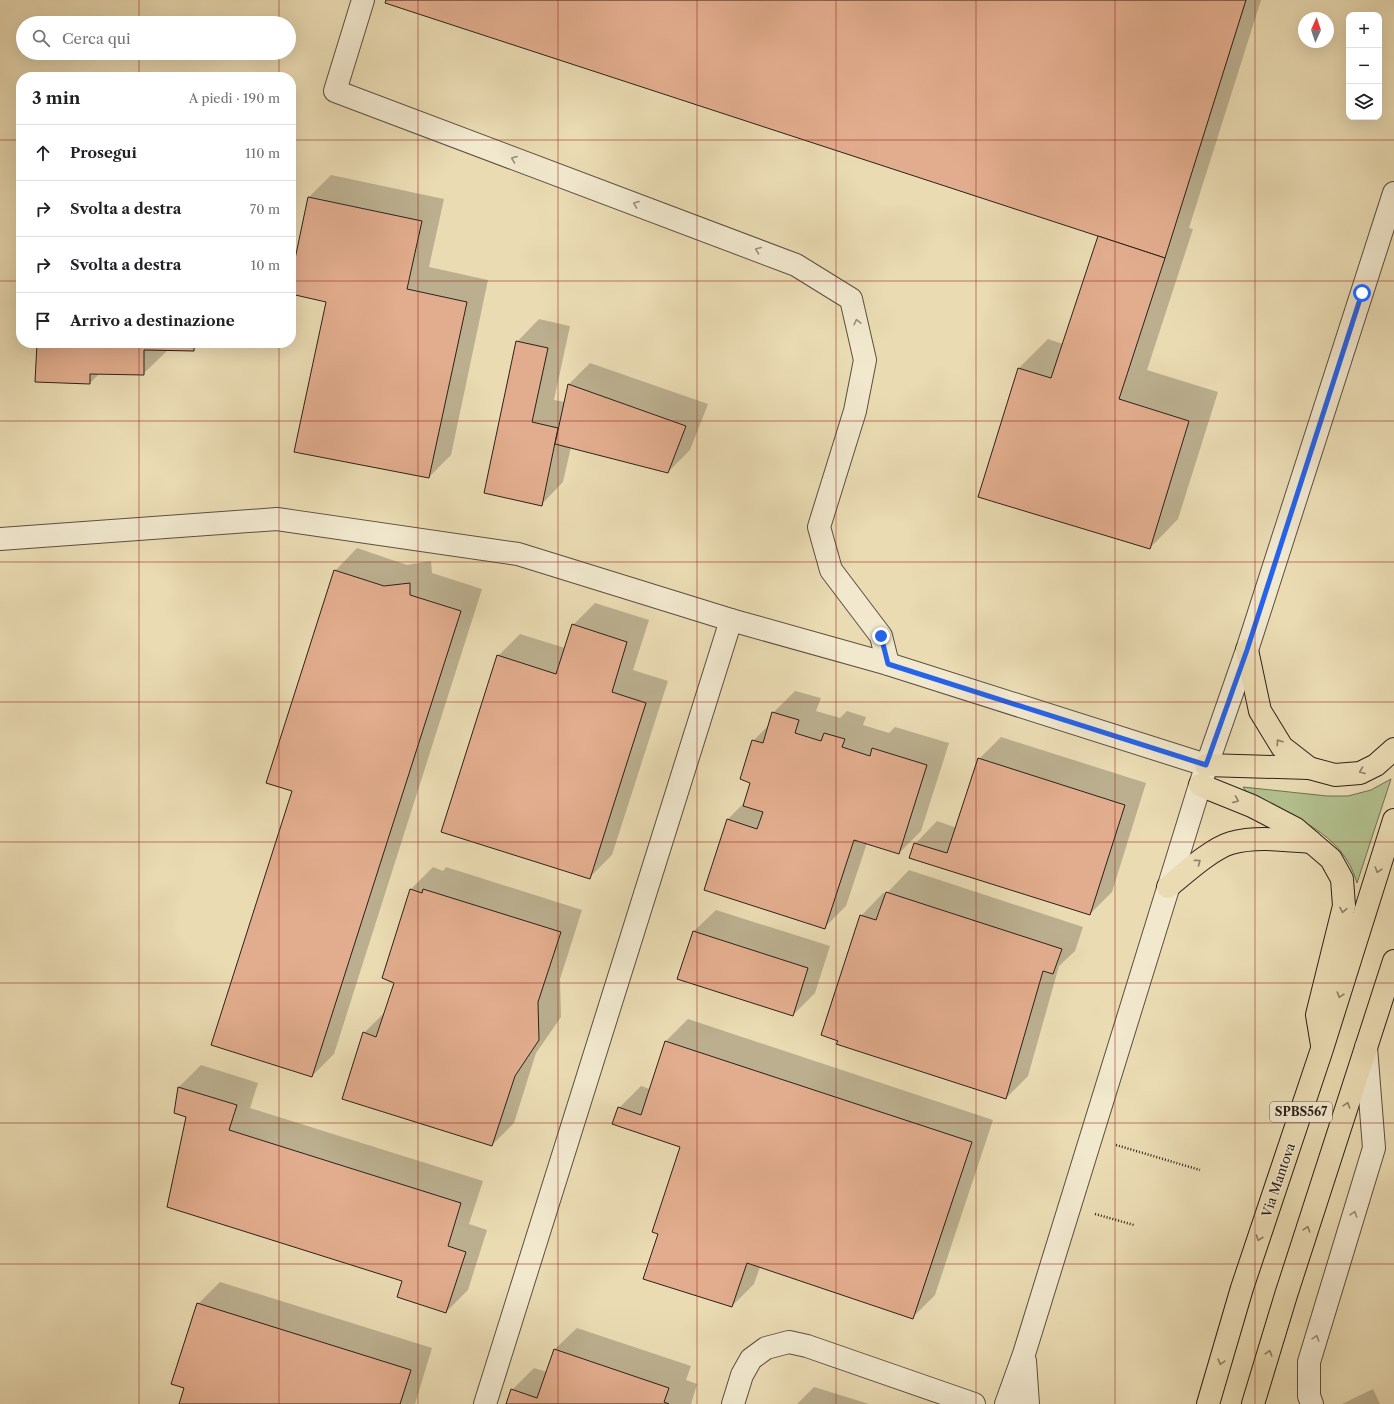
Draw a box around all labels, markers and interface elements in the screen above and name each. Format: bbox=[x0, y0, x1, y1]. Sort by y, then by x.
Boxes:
north arrow bbox=[1298, 12, 1334, 48]
map controls bbox=[1346, 12, 1382, 120]
button: + bbox=[1346, 12, 1382, 48]
search box bbox=[16, 16, 296, 60]
icon: search bbox=[30, 27, 52, 49]
text: Cerca qui bbox=[62, 29, 131, 48]
button: − bbox=[1346, 48, 1382, 84]
button: layers bbox=[1346, 84, 1382, 120]
text: 3 min bbox=[32, 88, 81, 108]
text: A piedi · 190 m bbox=[189, 90, 280, 106]
icon: ahead bbox=[32, 142, 54, 164]
text: Prosegui bbox=[70, 143, 137, 162]
text: 110 m bbox=[245, 145, 280, 161]
one-way arrow bbox=[511, 155, 518, 163]
icon: right bbox=[32, 198, 54, 220]
text: Svolta a destra bbox=[70, 199, 181, 218]
text: 70 m bbox=[250, 201, 280, 217]
one-way arrow bbox=[632, 201, 639, 209]
one-way arrow bbox=[754, 247, 761, 255]
icon: right bbox=[32, 254, 54, 276]
text: Svolta a destra bbox=[70, 255, 181, 274]
text: 10 m bbox=[251, 257, 280, 273]
route start bbox=[1353, 284, 1371, 302]
icon: arrive bbox=[32, 310, 54, 332]
text: Arrivo a destinazione bbox=[70, 311, 235, 330]
one-way arrow bbox=[853, 319, 861, 325]
route end bbox=[872, 627, 890, 645]
one-way arrow bbox=[1277, 740, 1284, 747]
one-way arrow bbox=[1359, 767, 1366, 775]
one-way arrow bbox=[1233, 795, 1240, 803]
one-way arrow bbox=[1194, 860, 1201, 867]
one-way arrow bbox=[1374, 867, 1383, 874]
one-way arrow bbox=[1339, 907, 1347, 913]
one-way arrow bbox=[1336, 991, 1344, 998]
road number: SPBS567 bbox=[1270, 1102, 1332, 1122]
one-way arrow bbox=[1342, 1102, 1351, 1109]
street label: Via Mantova bbox=[1258, 1141, 1298, 1220]
one-way arrow bbox=[1349, 1211, 1358, 1218]
one-way arrow bbox=[1302, 1226, 1311, 1233]
one-way arrow bbox=[1255, 1234, 1264, 1241]
one-way arrow bbox=[1311, 1335, 1320, 1342]
one-way arrow bbox=[1264, 1350, 1273, 1357]
one-way arrow bbox=[1217, 1358, 1226, 1365]

